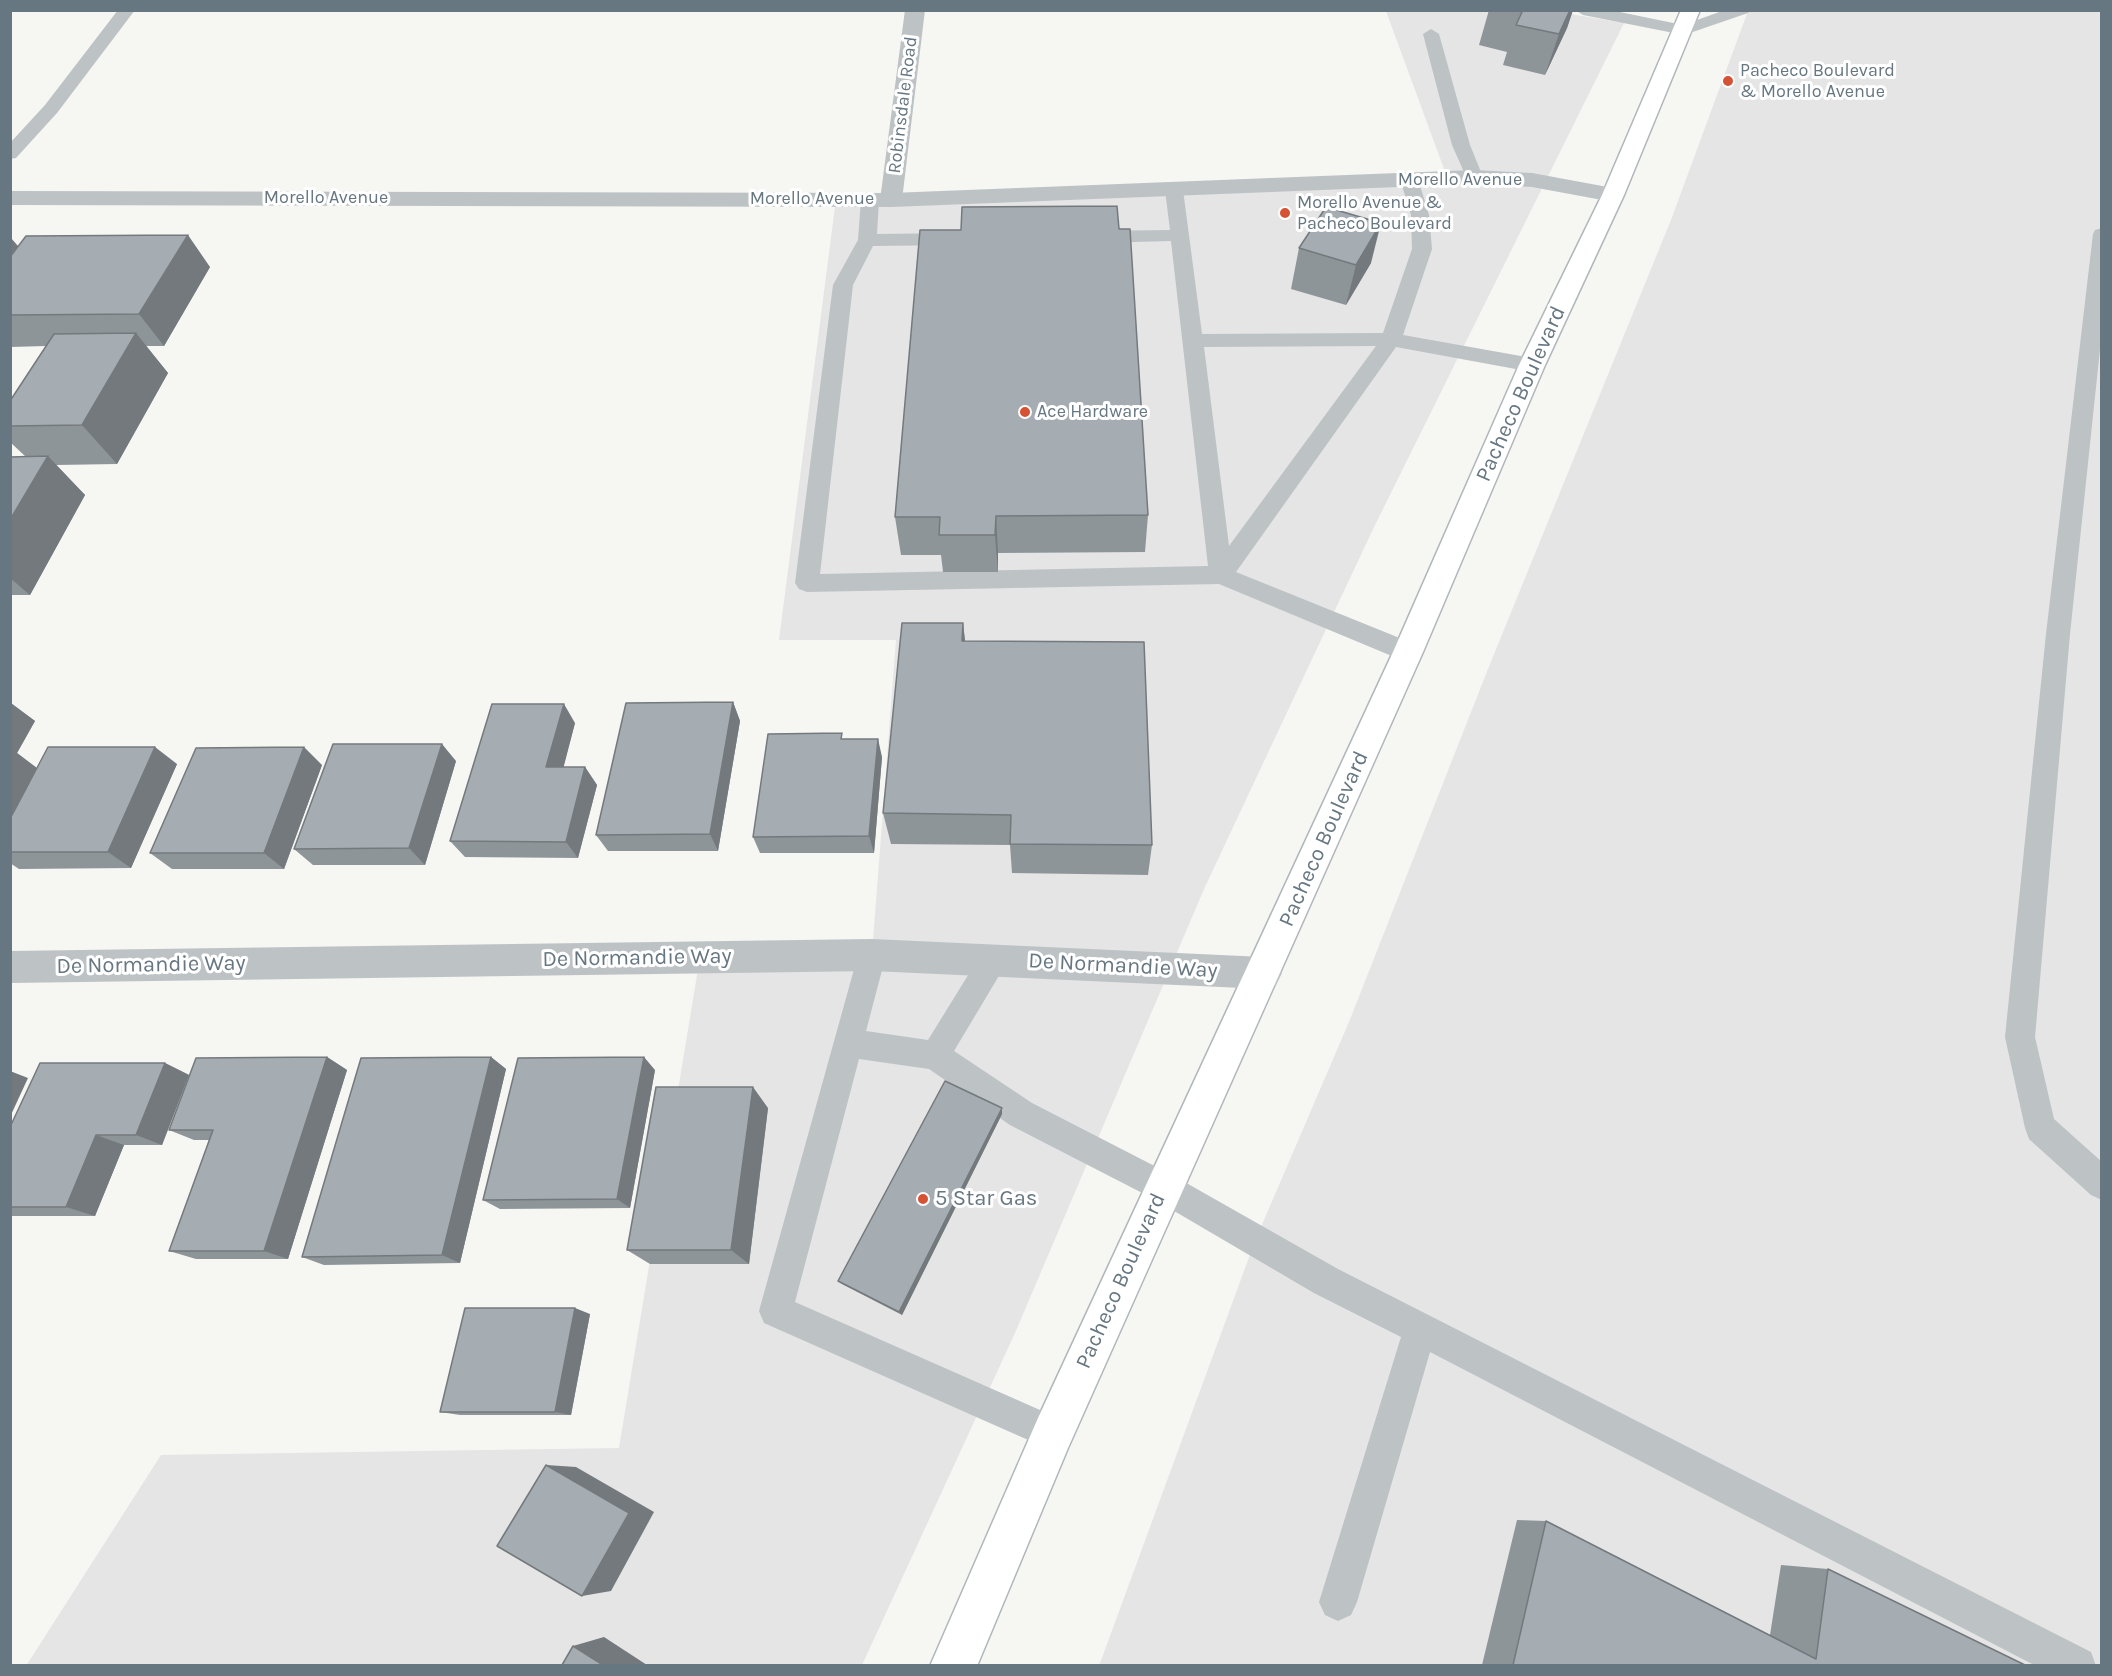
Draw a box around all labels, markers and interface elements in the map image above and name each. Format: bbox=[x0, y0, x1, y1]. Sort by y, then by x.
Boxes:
street label: Robinsdale Road bbox=[884, 35, 922, 175]
place label: Pacheco Boulevard & Morello Avenue bbox=[1740, 60, 1895, 103]
marker: Pacheco Boulevard & Morello Avenue bbox=[1721, 74, 1735, 88]
street label: Morello Avenue bbox=[1398, 169, 1522, 191]
street label: Morello Avenue bbox=[264, 187, 388, 209]
street label: Morello Avenue bbox=[750, 188, 874, 210]
place label: Morello Avenue & Pacheco Boulevard bbox=[1297, 192, 1452, 234]
marker: Morello Avenue & Pacheco Boulevard bbox=[1278, 206, 1292, 220]
street label: Pacheco Boulevard bbox=[1470, 302, 1572, 486]
place label: Ace Hardware bbox=[1037, 401, 1148, 423]
marker: Ace Hardware bbox=[1018, 405, 1032, 419]
street label: Pacheco Boulevard bbox=[1273, 747, 1375, 931]
street label: De Normandie Way bbox=[542, 943, 732, 973]
street label: De Normandie Way bbox=[1028, 948, 1218, 984]
street label: De Normandie Way bbox=[56, 950, 246, 980]
place label: 5 Star Gas bbox=[935, 1186, 1037, 1212]
street label: Pacheco Boulevard bbox=[1070, 1189, 1172, 1373]
marker: 5 Star Gas bbox=[916, 1192, 930, 1206]

